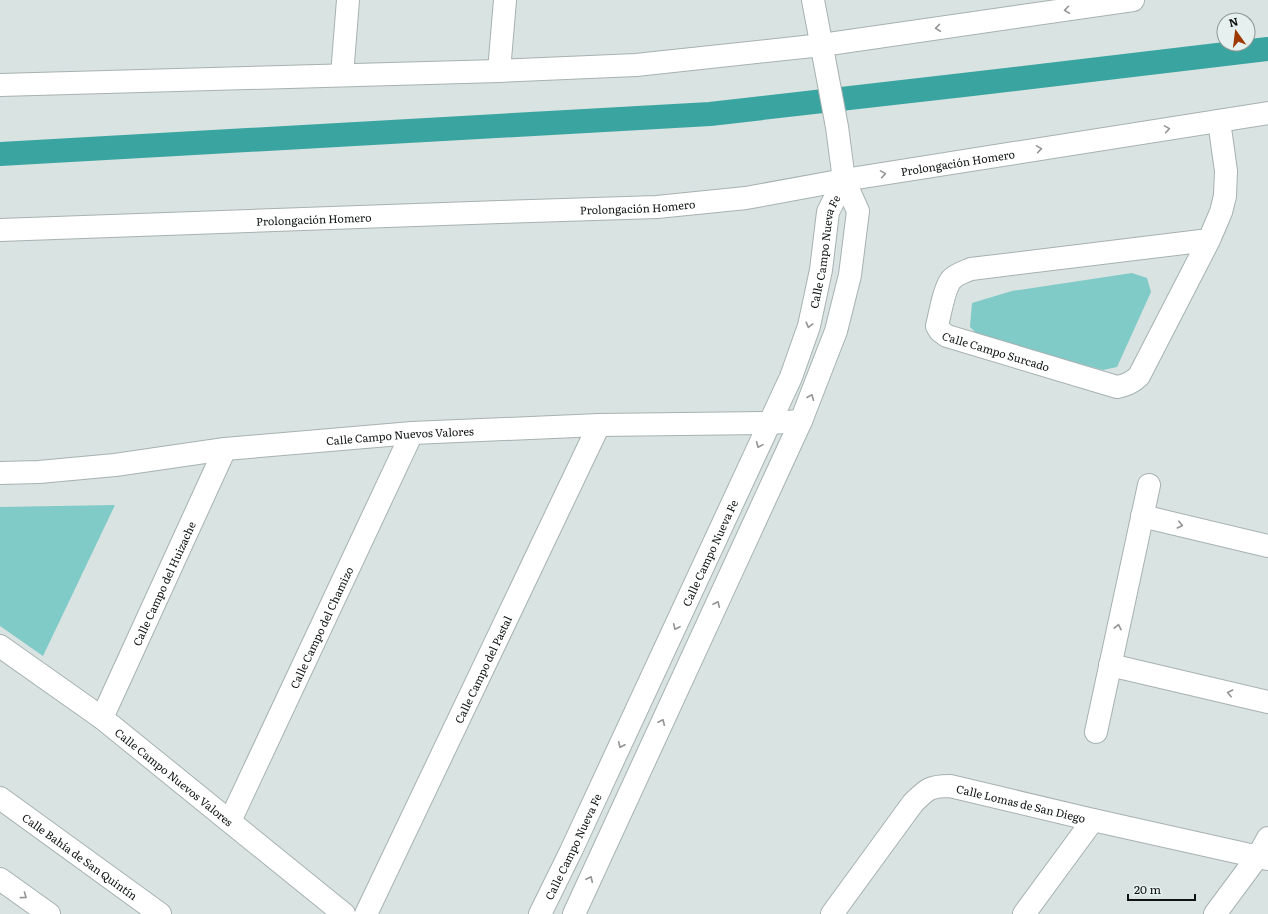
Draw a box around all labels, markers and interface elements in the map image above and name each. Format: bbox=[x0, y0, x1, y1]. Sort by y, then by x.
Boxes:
one-way arrow bbox=[1064, 5, 1070, 14]
north arrow bbox=[1216, 12, 1256, 52]
text: N bbox=[1227, 12, 1240, 30]
one-way arrow bbox=[935, 23, 941, 32]
one-way arrow bbox=[1164, 125, 1170, 134]
street label: Prolongación Homero bbox=[899, 145, 1016, 179]
one-way arrow bbox=[1036, 145, 1042, 154]
one-way arrow bbox=[880, 170, 886, 179]
street label: Calle Campo Nueva Fe bbox=[805, 192, 844, 310]
street label: Prolongación Homero bbox=[580, 195, 696, 217]
street label: Prolongación Homero bbox=[256, 209, 372, 229]
one-way arrow bbox=[805, 322, 814, 329]
street label: Calle Campo Surcado bbox=[939, 327, 1052, 374]
one-way arrow bbox=[806, 393, 814, 400]
street label: Calle Campo Nuevos Valores bbox=[325, 422, 474, 448]
one-way arrow bbox=[756, 441, 764, 449]
street label: Calle Campo Nueva Fe bbox=[678, 497, 741, 609]
street label: Calle Campo del Huizache bbox=[128, 518, 199, 648]
one-way arrow bbox=[1176, 520, 1183, 529]
street label: Calle Campo del Chamizo bbox=[285, 564, 356, 691]
one-way arrow bbox=[712, 601, 720, 608]
street label: Calle Campo del Pastal bbox=[450, 613, 515, 726]
one-way arrow bbox=[673, 623, 681, 630]
one-way arrow bbox=[1114, 624, 1122, 630]
one-way arrow bbox=[1227, 689, 1234, 698]
one-way arrow bbox=[657, 719, 665, 727]
street label: Calle Campo Nuevos Valores bbox=[112, 724, 237, 829]
one-way arrow bbox=[618, 741, 626, 748]
street label: Calle Lomas de San Diego bbox=[955, 780, 1087, 826]
street label: Calle Campo Nueva Fe bbox=[540, 790, 605, 902]
street label: Calle Bahía de San Quintín bbox=[19, 809, 141, 903]
one-way arrow bbox=[585, 875, 593, 883]
scale bar bbox=[1128, 876, 1195, 902]
text: 20 m bbox=[1134, 880, 1161, 898]
one-way arrow bbox=[20, 891, 27, 898]

